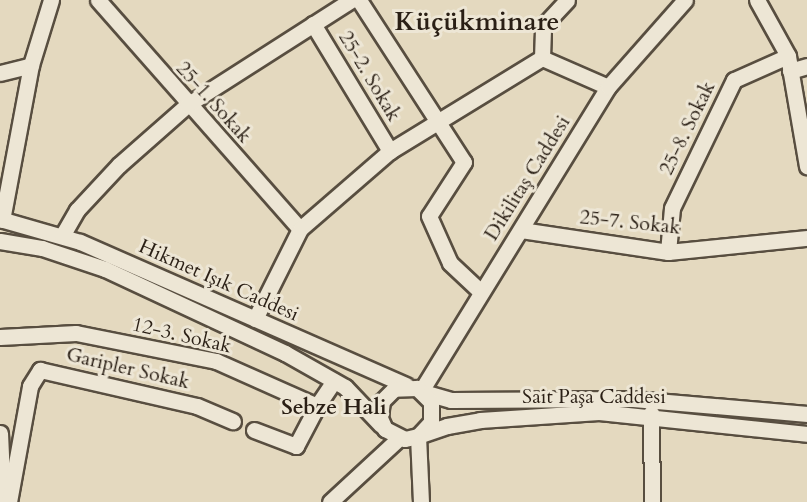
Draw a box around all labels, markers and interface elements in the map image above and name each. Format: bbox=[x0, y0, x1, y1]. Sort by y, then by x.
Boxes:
district label: Küçükminare bbox=[395, 6, 559, 38]
street label: 25-2. Sokak bbox=[334, 27, 406, 125]
street label: 25-1. Sokak bbox=[171, 56, 257, 148]
street label: 25-8. Sokak bbox=[654, 77, 720, 179]
street label: Dikilitaş Caddesi bbox=[479, 111, 575, 245]
street label: 25-7. Sokak bbox=[579, 205, 681, 239]
street label: Hikmet Işık Caddesi bbox=[135, 234, 303, 326]
street label: 12-3. Sokak bbox=[130, 312, 234, 358]
street label: Garipler Sokak bbox=[64, 342, 192, 394]
street label: Sait Paşa Caddesi bbox=[522, 384, 666, 408]
district label: Sebze Hali bbox=[281, 395, 387, 421]

